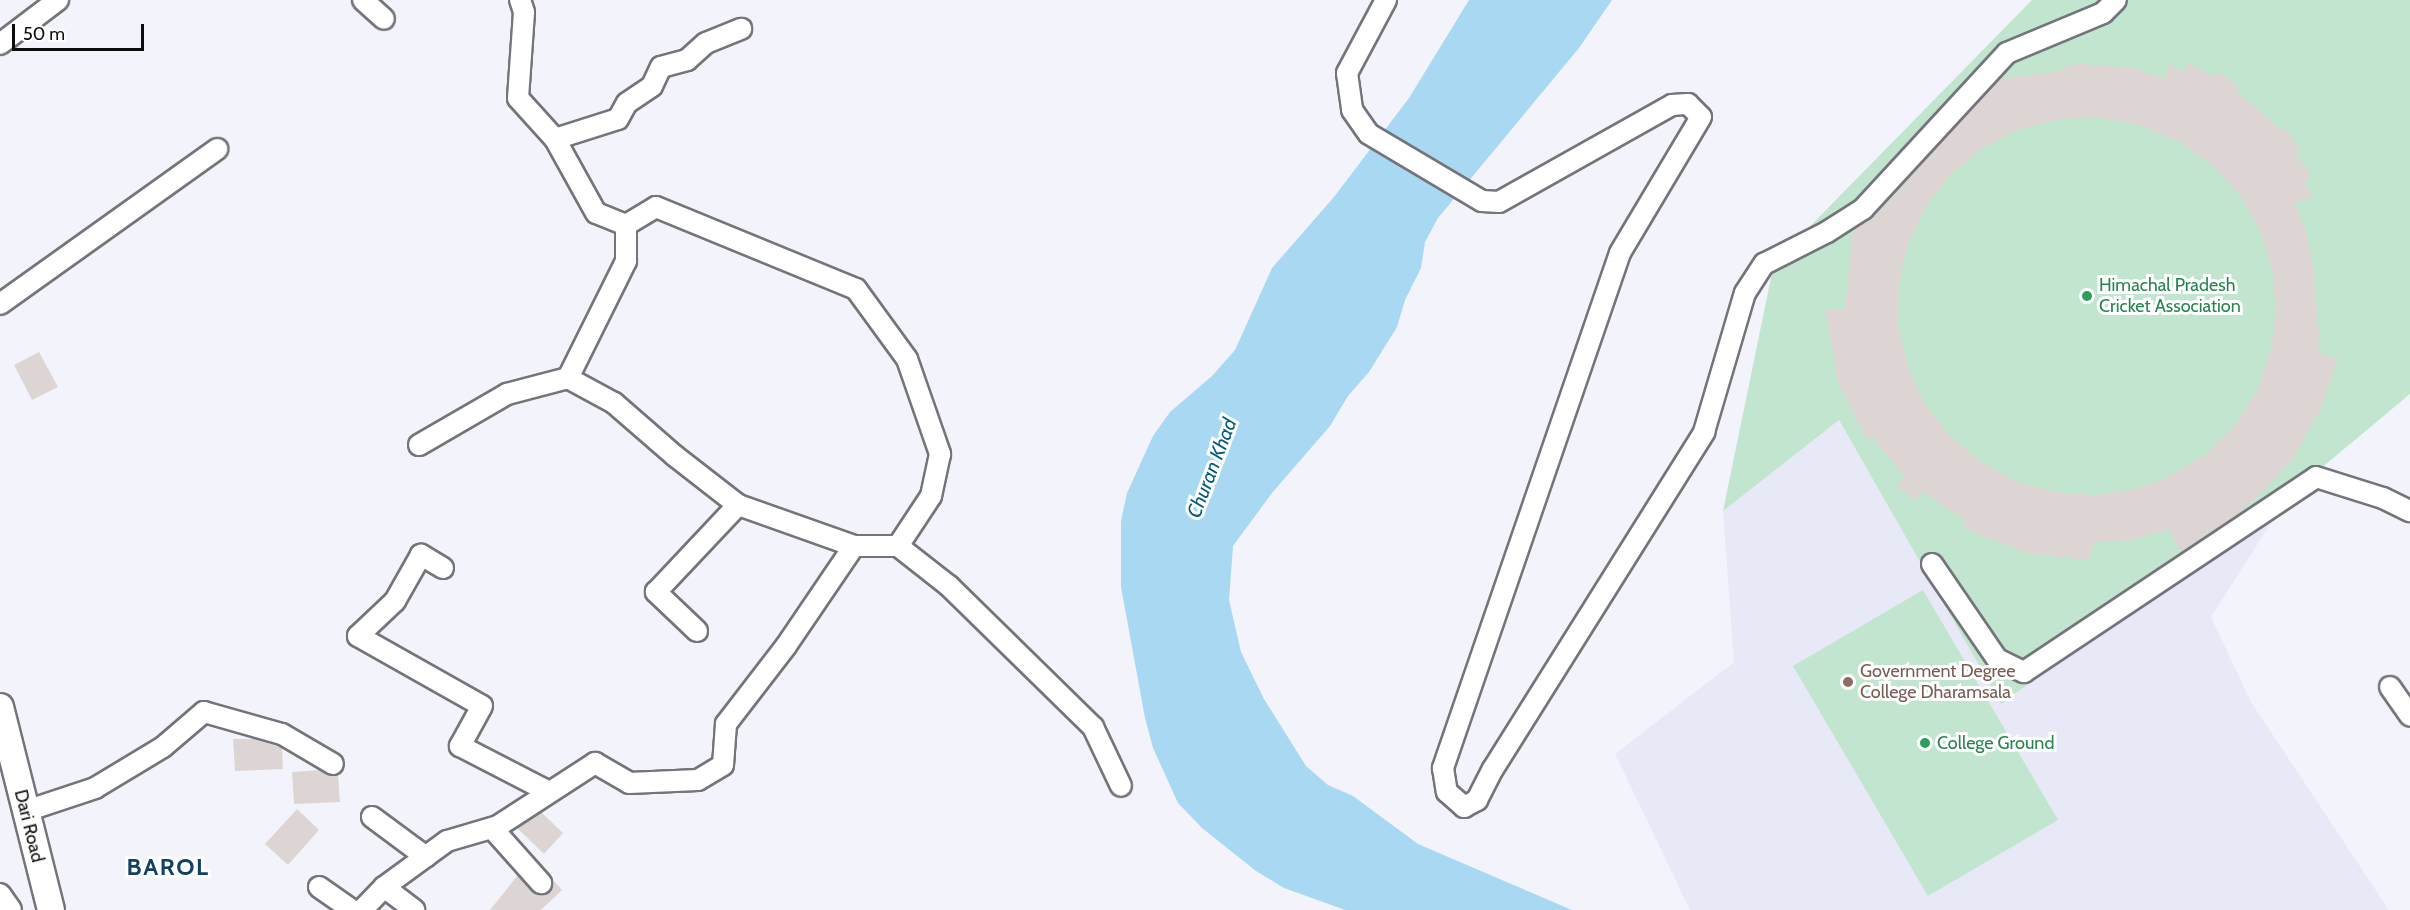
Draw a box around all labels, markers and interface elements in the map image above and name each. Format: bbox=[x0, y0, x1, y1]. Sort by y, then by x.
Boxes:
scale bar bbox=[15, 12, 147, 50]
text: 50 m bbox=[23, 23, 65, 45]
place label: Himachal Pradesh Cricket Association bbox=[2099, 275, 2241, 318]
marker: Himachal Pradesh Cricket Association bbox=[2080, 289, 2094, 303]
water label: Churan Khad bbox=[1182, 415, 1242, 521]
place label: Government Degree College Dharamsala bbox=[1860, 661, 2015, 704]
marker: Government Degree College Dharamsala bbox=[1841, 675, 1855, 689]
place label: College Ground bbox=[1937, 732, 2054, 754]
marker: College Ground bbox=[1918, 736, 1932, 750]
street label: Dari Road bbox=[10, 787, 48, 865]
district label: BAROL bbox=[127, 853, 209, 881]

